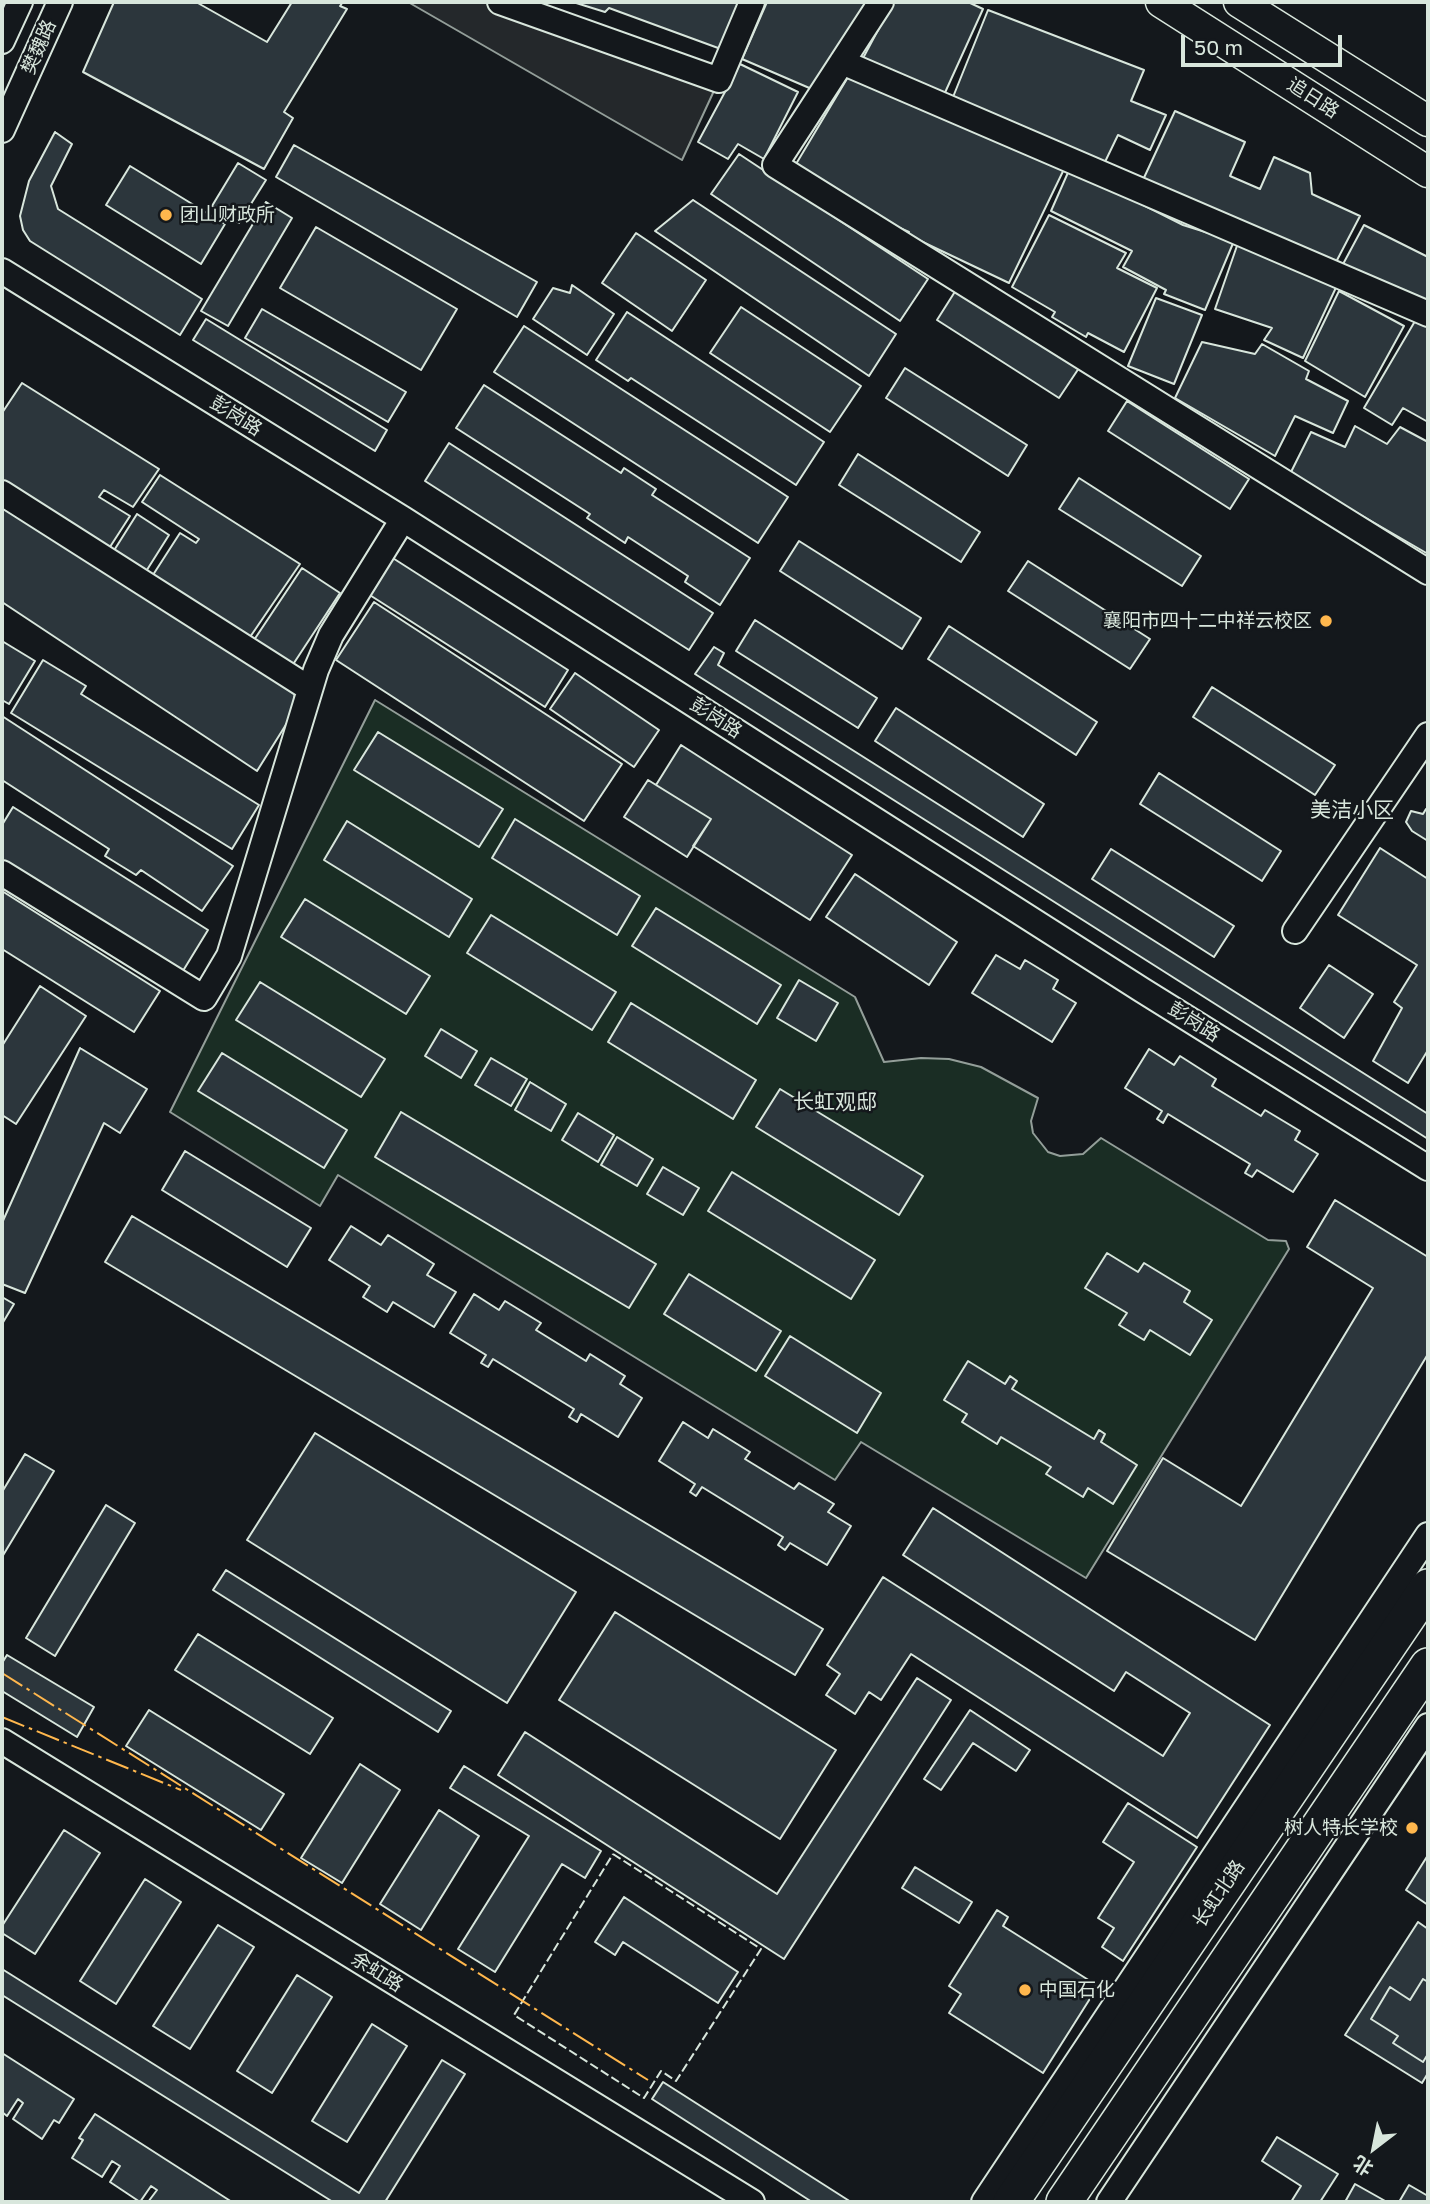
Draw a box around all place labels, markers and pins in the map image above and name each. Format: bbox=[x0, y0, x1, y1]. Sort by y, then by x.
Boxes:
place label: 团山财政所 bbox=[180, 204, 275, 226]
marker: 团山财政所 bbox=[158, 207, 174, 223]
place label: 襄阳市四十二中祥云校区 bbox=[1103, 610, 1312, 632]
marker: 襄阳市四十二中祥云校区 bbox=[1318, 613, 1334, 629]
place label: 树人特长学校 bbox=[1284, 1817, 1398, 1839]
marker: 树人特长学校 bbox=[1404, 1820, 1420, 1836]
place label: 中国石化 bbox=[1039, 1979, 1115, 2001]
marker: 中国石化 bbox=[1017, 1982, 1033, 1998]

